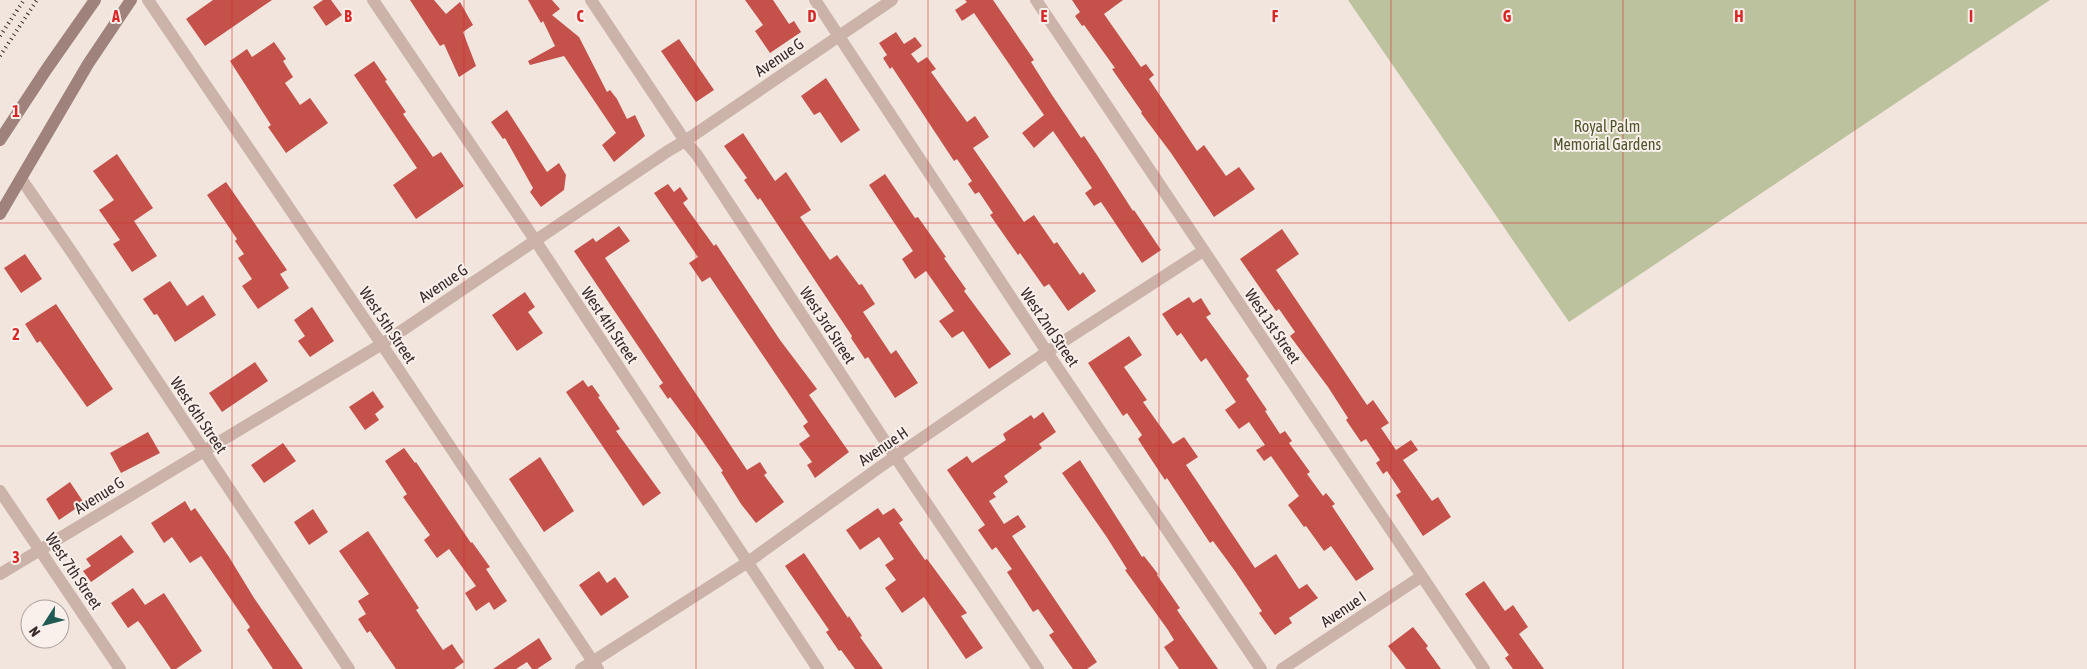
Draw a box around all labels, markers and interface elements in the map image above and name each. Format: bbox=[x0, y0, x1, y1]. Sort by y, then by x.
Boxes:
text: A bbox=[111, 7, 120, 25]
text: B bbox=[344, 7, 352, 25]
text: C bbox=[576, 7, 584, 25]
text: D bbox=[808, 7, 817, 25]
text: E bbox=[1041, 7, 1048, 25]
text: F bbox=[1272, 7, 1279, 25]
text: G bbox=[1503, 7, 1512, 25]
text: H bbox=[1734, 7, 1744, 25]
text: I bbox=[1969, 7, 1973, 25]
street label: Avenue G bbox=[751, 34, 807, 80]
text: 1 bbox=[12, 102, 20, 120]
park label: Royal Palm Memorial Gardens bbox=[1553, 117, 1661, 153]
street label: Avenue G bbox=[415, 260, 471, 306]
street label: West 5th Street bbox=[356, 283, 420, 367]
street label: West 4th Street bbox=[578, 283, 642, 367]
street label: West 3rd Street bbox=[797, 283, 860, 367]
street label: West 2nd Street bbox=[1017, 284, 1083, 370]
street label: West 1st Street bbox=[1242, 285, 1305, 367]
text: 2 bbox=[12, 325, 20, 343]
street label: West 6th Street bbox=[167, 373, 231, 457]
street label: Avenue H bbox=[855, 423, 911, 469]
street label: Avenue G bbox=[71, 473, 127, 517]
street label: West 7th Street bbox=[42, 529, 106, 613]
text: 3 bbox=[12, 548, 20, 566]
street label: Avenue I bbox=[1317, 587, 1369, 631]
north arrow bbox=[20, 599, 70, 649]
text: N bbox=[26, 624, 43, 640]

